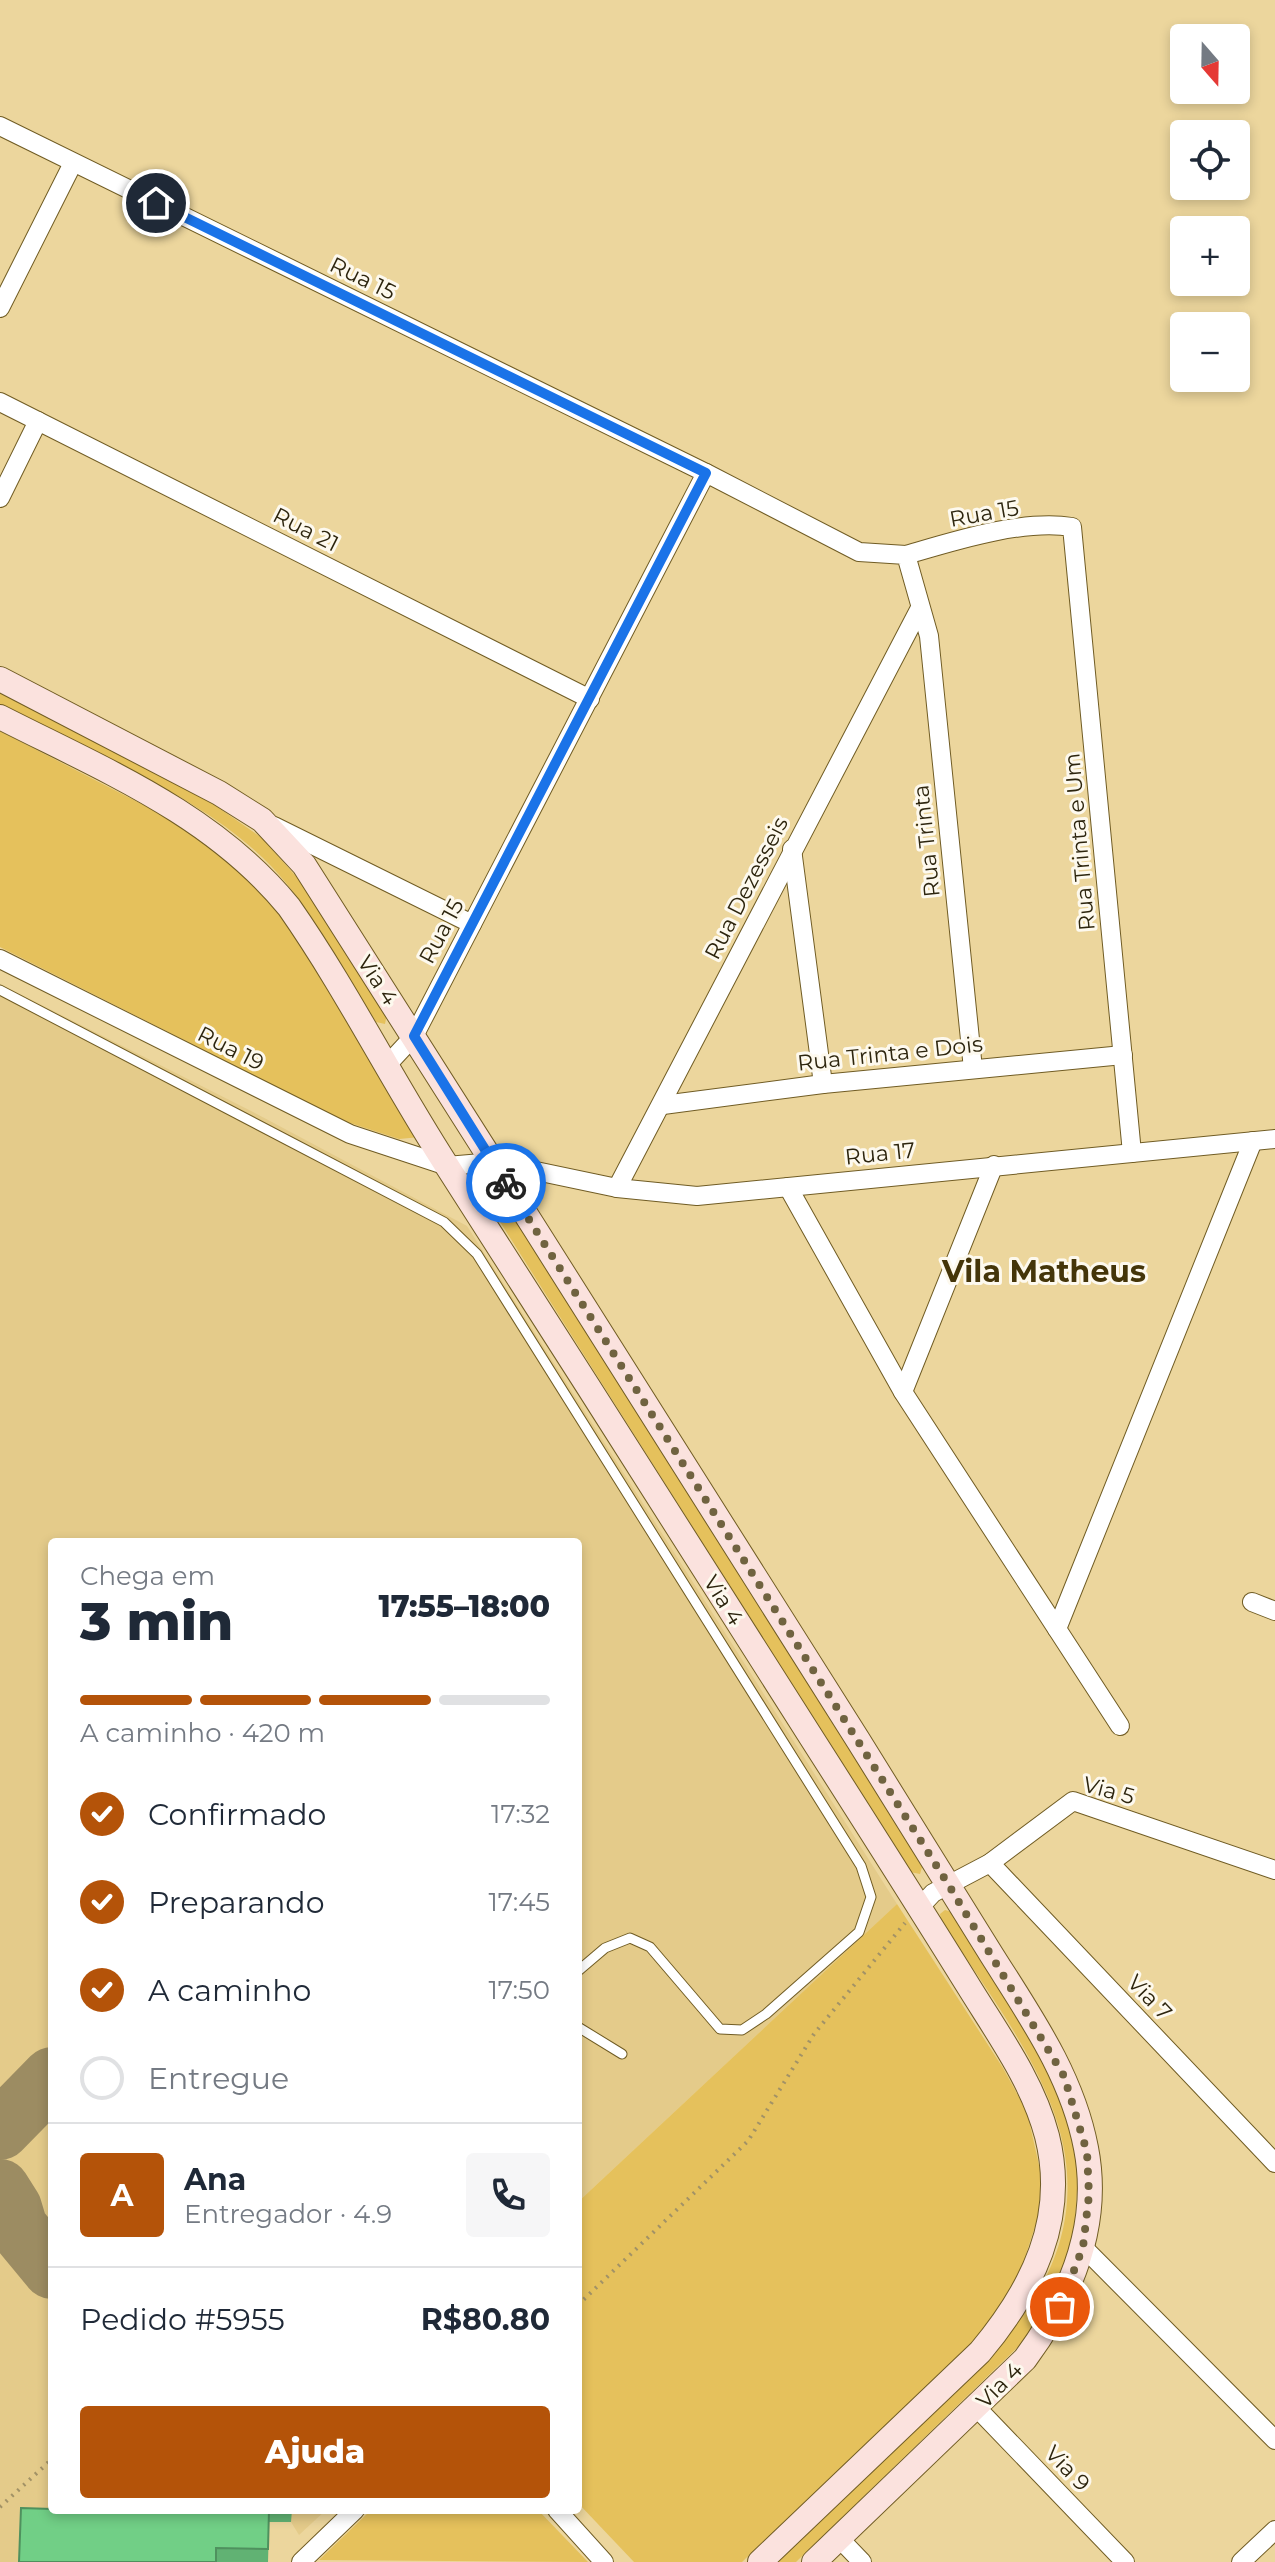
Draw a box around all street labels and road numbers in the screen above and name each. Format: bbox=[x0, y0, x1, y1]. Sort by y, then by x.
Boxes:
street label: Rua 15 bbox=[325, 251, 400, 306]
street label: Rua 15 bbox=[947, 494, 1021, 533]
street label: Rua 21 bbox=[269, 502, 343, 557]
street label: Rua Trinta e Um bbox=[1058, 752, 1101, 932]
street label: Rua Trinta bbox=[907, 784, 946, 898]
street label: Rua Dezesseis bbox=[699, 812, 794, 964]
street label: Rua 15 bbox=[413, 894, 470, 968]
street label: Via 4 bbox=[352, 950, 404, 1011]
street label: Rua 19 bbox=[193, 1020, 268, 1077]
street label: Rua Trinta e Dois bbox=[796, 1030, 984, 1077]
street label: Rua 17 bbox=[844, 1136, 916, 1171]
street label: Via 4 bbox=[698, 1570, 750, 1631]
street label: Via 5 bbox=[1080, 1771, 1138, 1810]
street label: Via 7 bbox=[1122, 1969, 1178, 2026]
street label: Via 4 bbox=[971, 2356, 1028, 2414]
street label: Via 9 bbox=[1040, 2440, 1096, 2497]

